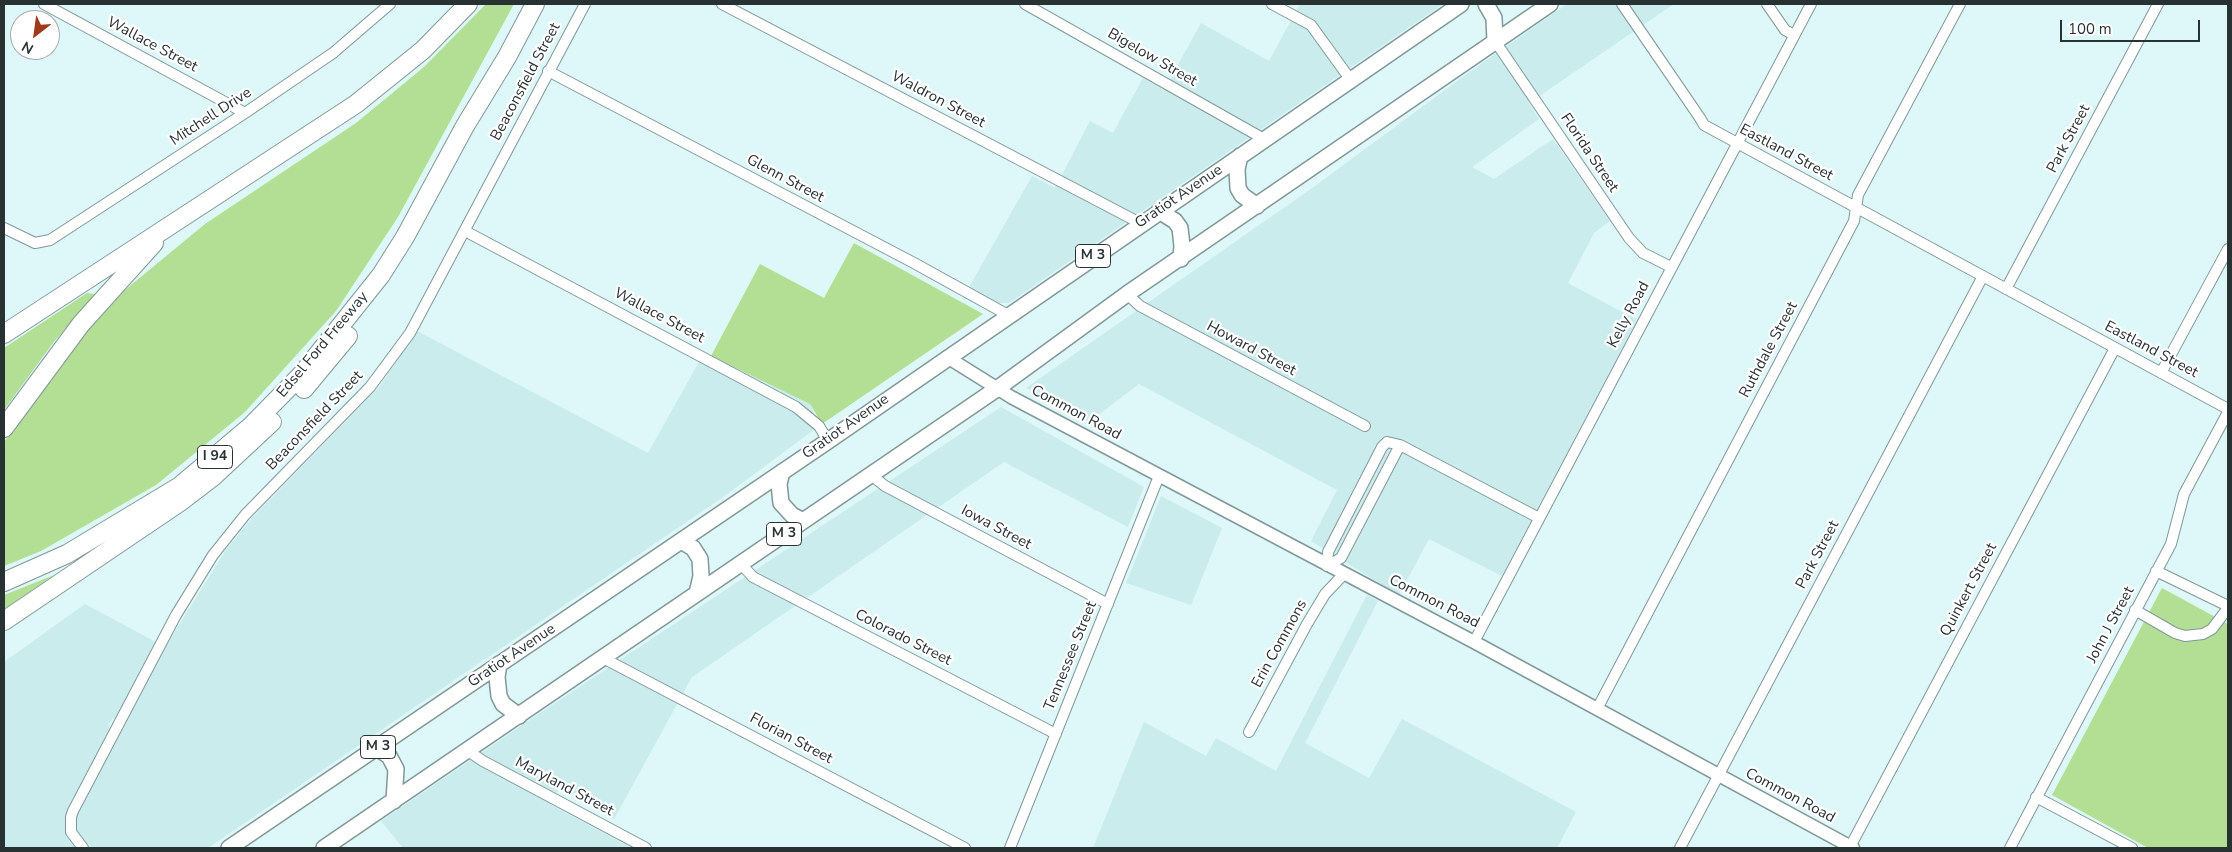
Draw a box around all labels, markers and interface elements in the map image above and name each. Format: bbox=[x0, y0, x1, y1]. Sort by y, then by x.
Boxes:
north arrow bbox=[10, 10, 60, 60]
scale bar bbox=[2062, 10, 2202, 42]
street label: Wallace Street bbox=[104, 14, 200, 76]
text: 100 m bbox=[2068, 19, 2112, 39]
street label: Beaconsfield Street bbox=[487, 20, 565, 144]
street label: Bigelow Street bbox=[1104, 25, 1200, 91]
text: N bbox=[18, 37, 37, 58]
street label: Waldron Street bbox=[888, 68, 988, 132]
street label: Mitchell Drive bbox=[167, 84, 255, 150]
street label: Park Street bbox=[2044, 102, 2094, 176]
street label: Florida Street bbox=[1556, 110, 1622, 196]
street label: Eastland Street bbox=[1736, 121, 1836, 185]
street label: Glenn Street bbox=[743, 151, 827, 207]
street label: Gratiot Avenue bbox=[1132, 161, 1226, 233]
road number: M 3 bbox=[1076, 245, 1110, 268]
street label: Kelly Road bbox=[1604, 279, 1654, 351]
street label: Wallace Street bbox=[611, 285, 707, 347]
street label: Edsel Ford Freeway bbox=[274, 289, 372, 401]
street label: Ruthdale Street bbox=[1736, 299, 1802, 401]
street label: Howard Street bbox=[1203, 318, 1299, 380]
street label: Eastland Street bbox=[2101, 318, 2201, 382]
street label: Beaconsfield Street bbox=[263, 368, 367, 474]
street label: Common Road bbox=[1028, 382, 1124, 444]
street label: Gratiot Avenue bbox=[799, 391, 893, 463]
road number: I 94 bbox=[198, 446, 232, 468]
street label: Iowa Street bbox=[958, 502, 1034, 554]
street label: Park Street bbox=[1793, 518, 1843, 592]
road number: M 3 bbox=[766, 522, 802, 546]
street label: Quinkert Street bbox=[1937, 540, 2001, 640]
street label: Common Road bbox=[1386, 571, 1482, 633]
street label: John J Street bbox=[2083, 584, 2139, 666]
street label: Erin Commons bbox=[1248, 597, 1312, 691]
street label: Tennessee Street bbox=[1041, 599, 1101, 713]
street label: Colorado Street bbox=[852, 606, 954, 670]
street label: Gratiot Avenue bbox=[465, 620, 559, 692]
street label: Florian Street bbox=[747, 710, 835, 768]
road number: M 3 bbox=[360, 736, 396, 759]
street label: Maryland Street bbox=[512, 754, 616, 820]
street label: Common Road bbox=[1742, 765, 1838, 827]

